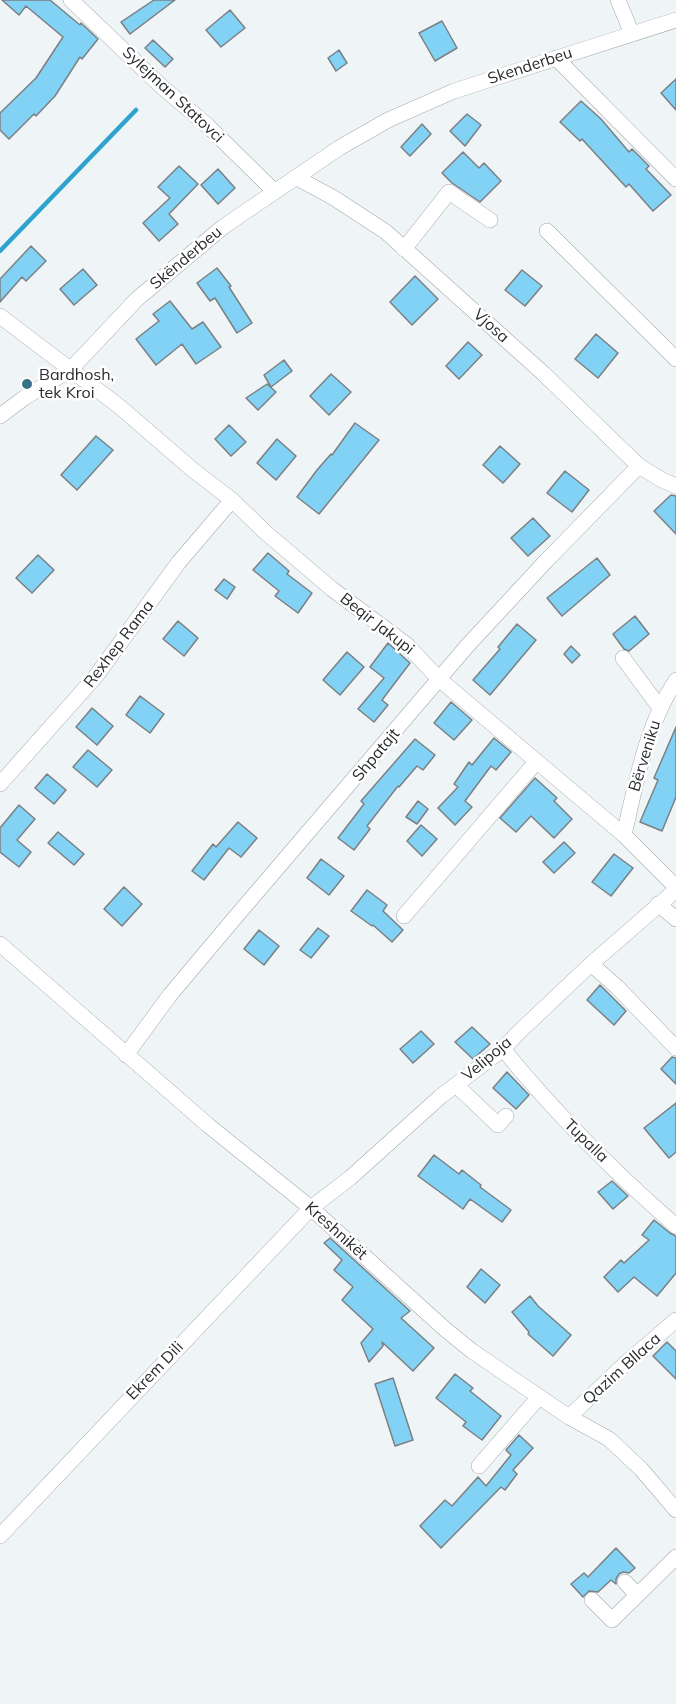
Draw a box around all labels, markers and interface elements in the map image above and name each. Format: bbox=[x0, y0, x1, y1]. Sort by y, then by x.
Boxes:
street label: Sylejman Statovci bbox=[118, 43, 228, 147]
street label: Skenderbeu bbox=[485, 43, 575, 89]
street label: Skënderbeu bbox=[146, 222, 226, 294]
street label: Vjosa bbox=[469, 305, 513, 347]
place label: Bardhosh, tek Kroi bbox=[39, 365, 114, 403]
marker: Bardhosh, tek Kroi bbox=[20, 377, 34, 391]
street label: Beqir Jakupi bbox=[336, 589, 418, 659]
street label: Rexhep Rama bbox=[80, 597, 158, 691]
street label: Bërveniku bbox=[625, 718, 665, 794]
street label: Shpatajt bbox=[348, 725, 404, 785]
street label: Velipoja bbox=[458, 1033, 516, 1085]
street label: Tupalla bbox=[560, 1115, 612, 1167]
street label: Kreshnikët bbox=[301, 1198, 371, 1264]
street label: Qazim Bllaca bbox=[579, 1329, 665, 1409]
street label: Ekrem Dili bbox=[123, 1338, 187, 1404]

